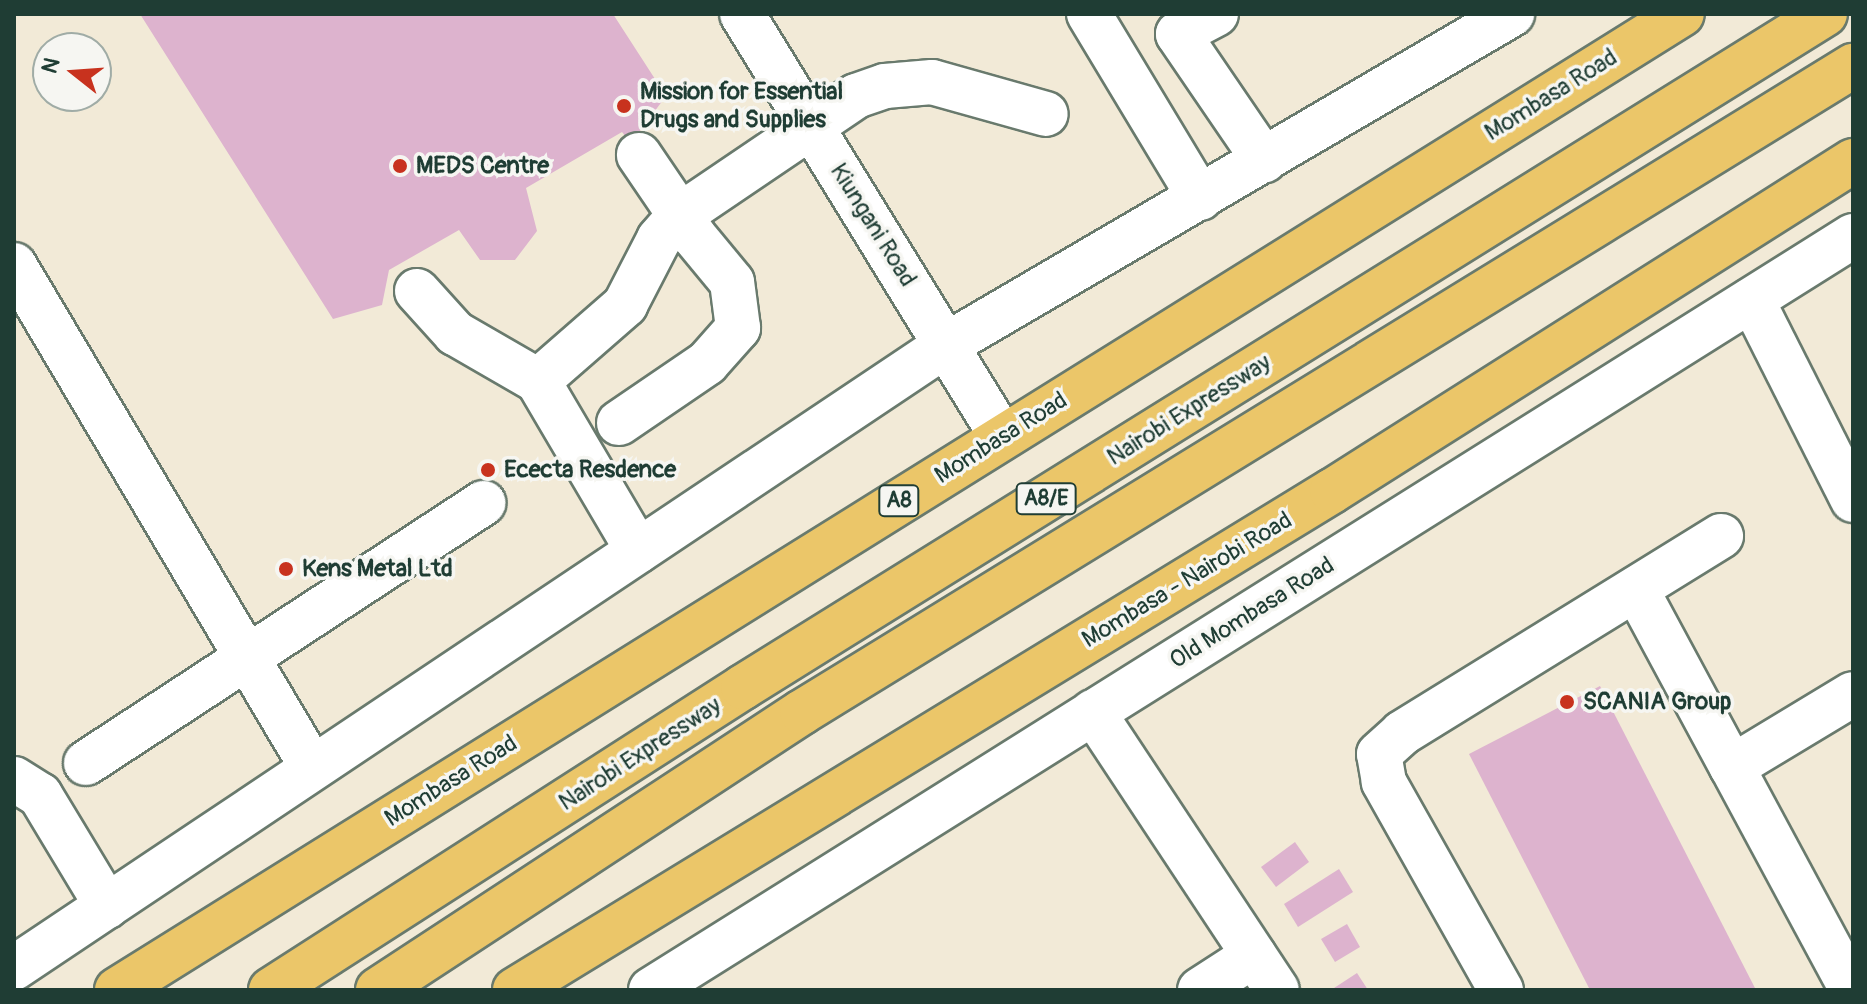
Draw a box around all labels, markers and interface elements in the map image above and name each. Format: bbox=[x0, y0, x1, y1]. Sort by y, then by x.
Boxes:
north arrow bbox=[32, 32, 112, 112]
street label: Mombasa Road bbox=[1480, 43, 1622, 147]
text: N bbox=[35, 54, 67, 77]
place label: Mission for Essential Drugs and Supplies bbox=[640, 78, 843, 134]
marker: Mission for Essential Drugs and Supplies bbox=[615, 97, 633, 115]
place label: MEDS Centre bbox=[416, 152, 549, 180]
marker: MEDS Centre bbox=[391, 157, 409, 175]
street label: Kiungani Road bbox=[824, 158, 922, 292]
street label: Nairobi Expressway bbox=[1102, 348, 1276, 472]
street label: Mombasa Road bbox=[930, 386, 1072, 490]
place label: Ececta Resdence bbox=[504, 456, 676, 484]
marker: Ececta Resdence bbox=[479, 461, 497, 479]
road number: A8/E bbox=[1014, 481, 1078, 517]
road number: A8 bbox=[877, 483, 921, 519]
street label: Mombasa - Nairobi Road bbox=[1077, 506, 1297, 654]
street label: Old Mombasa Road bbox=[1164, 551, 1340, 675]
place label: Kens Metal Ltd bbox=[302, 555, 453, 583]
marker: Kens Metal Ltd bbox=[277, 560, 295, 578]
place label: SCANIA Group bbox=[1583, 688, 1731, 716]
street label: Nairobi Expressway bbox=[554, 691, 726, 817]
marker: SCANIA Group bbox=[1558, 693, 1576, 711]
street label: Mombasa Road bbox=[380, 729, 522, 833]

